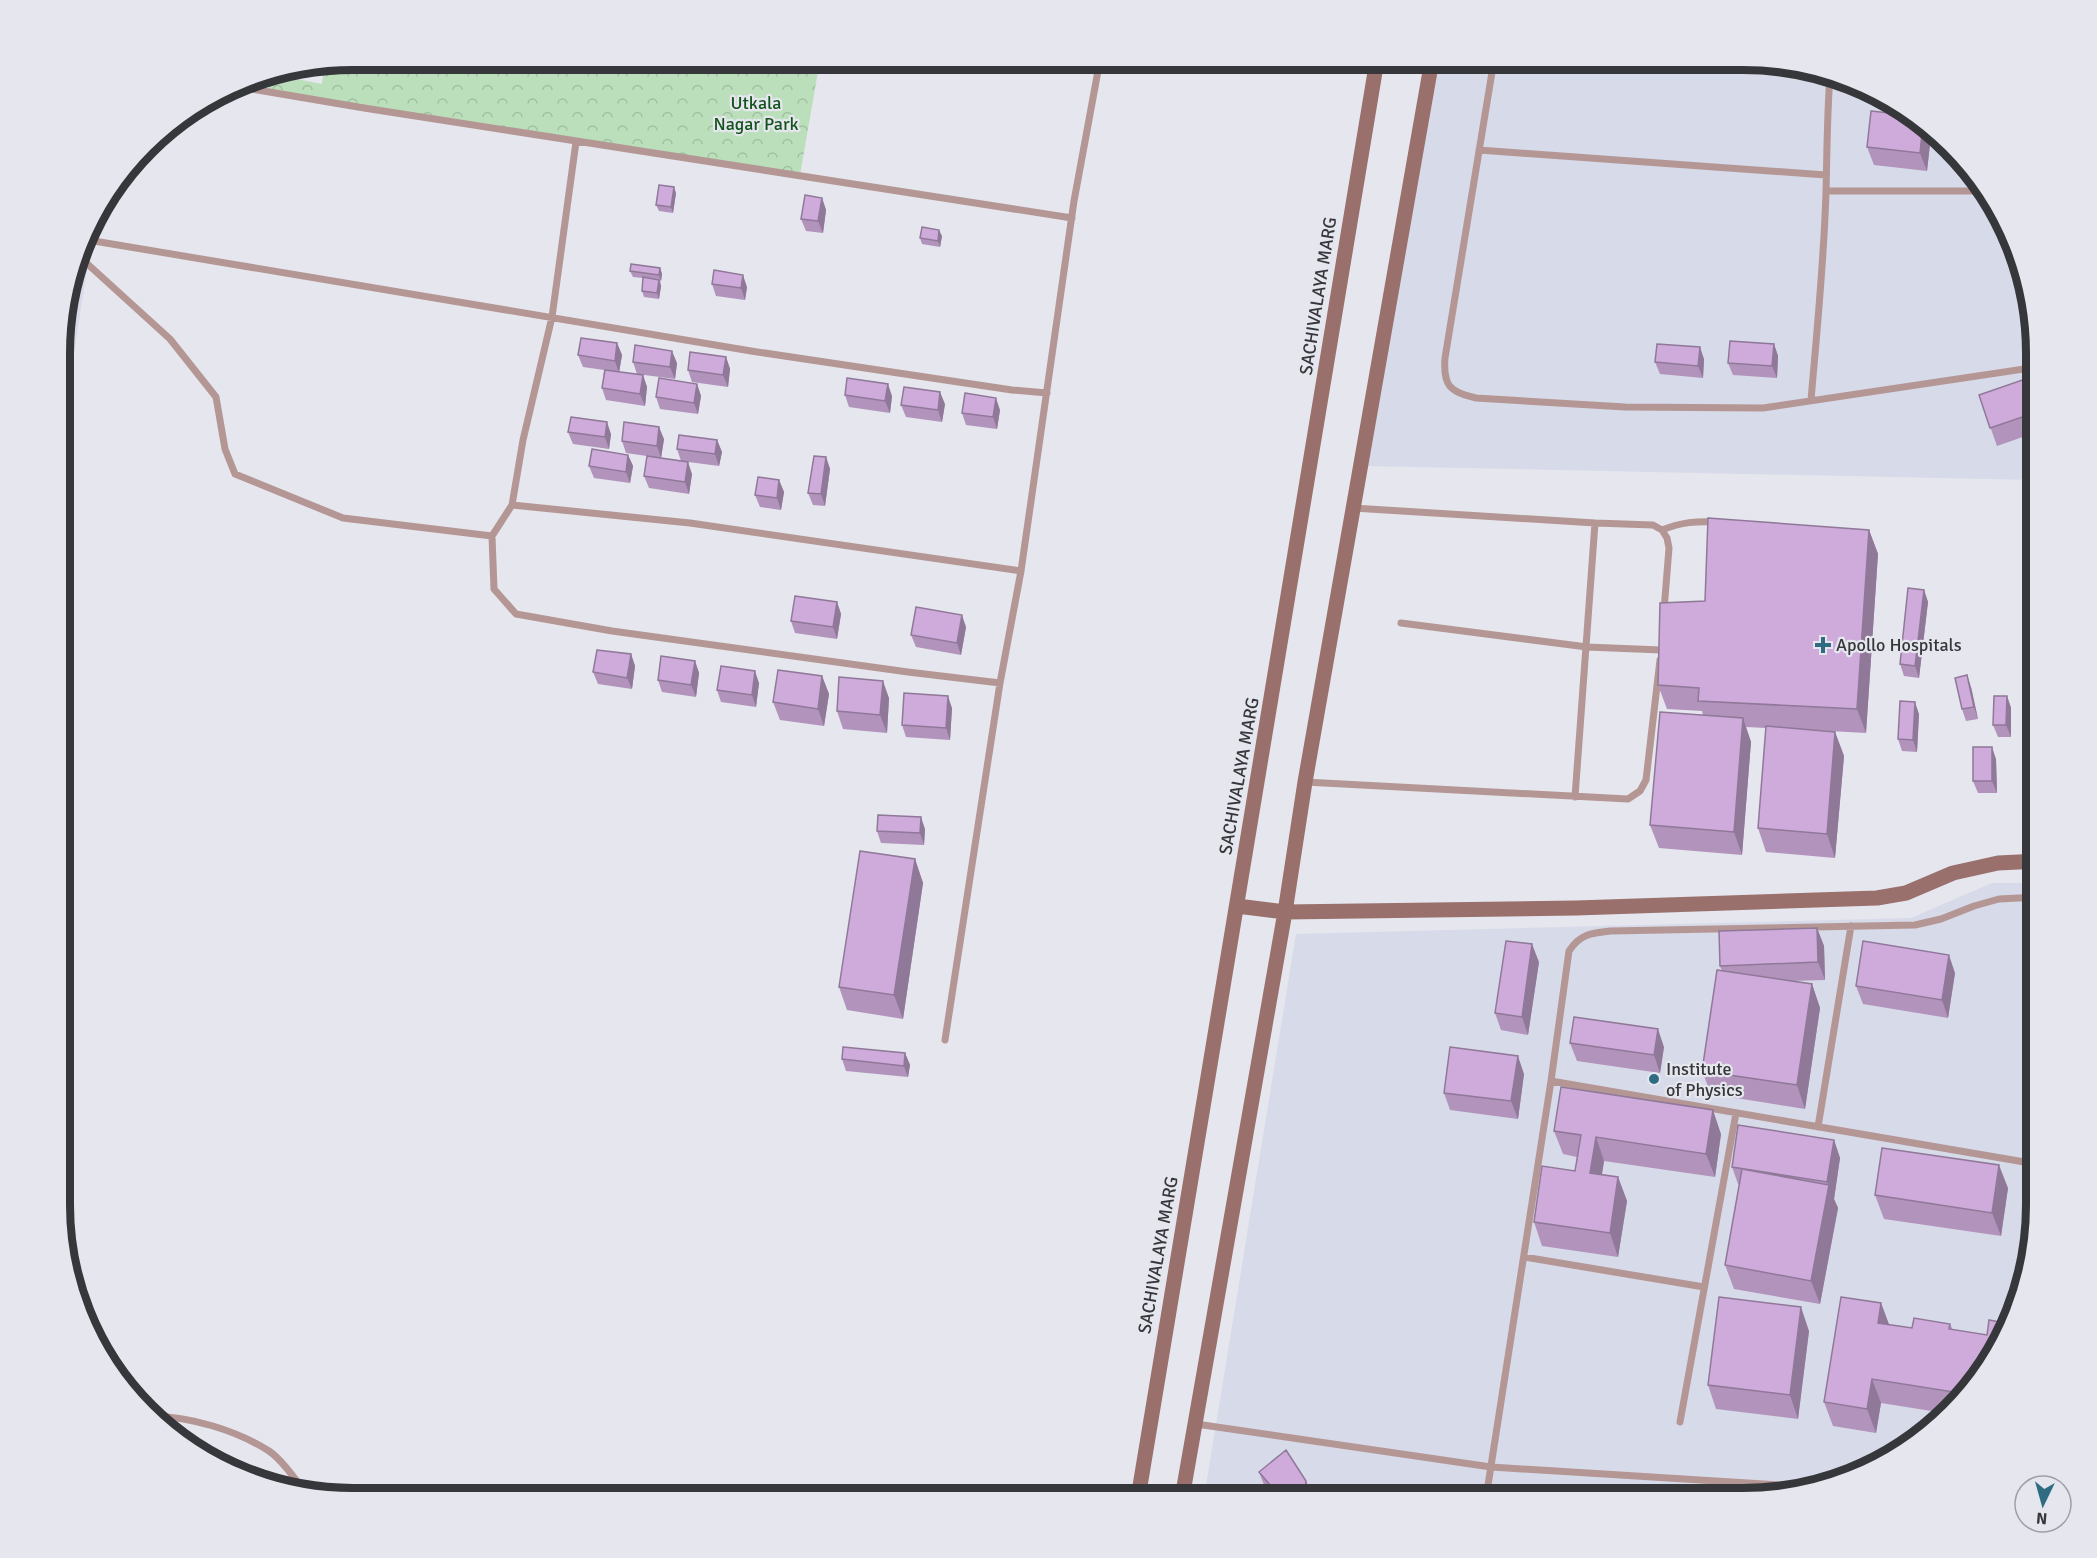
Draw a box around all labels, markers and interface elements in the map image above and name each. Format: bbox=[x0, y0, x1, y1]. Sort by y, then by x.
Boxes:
park label: Utkala Nagar Park bbox=[713, 92, 799, 135]
street label: SACHIVALAYA MARG bbox=[1295, 215, 1341, 377]
place label: Apollo Hospitals bbox=[1836, 634, 1962, 656]
marker: Apollo Hospitals bbox=[1814, 636, 1832, 654]
street label: SACHIVALAYA MARG bbox=[1214, 696, 1264, 856]
place label: Institute of Physics bbox=[1666, 1058, 1743, 1101]
marker: Institute of Physics bbox=[1647, 1072, 1661, 1086]
street label: SACHIVALAYA MARG bbox=[1133, 1175, 1183, 1335]
north arrow bbox=[2013, 1474, 2073, 1534]
text: N bbox=[2035, 1507, 2048, 1528]

